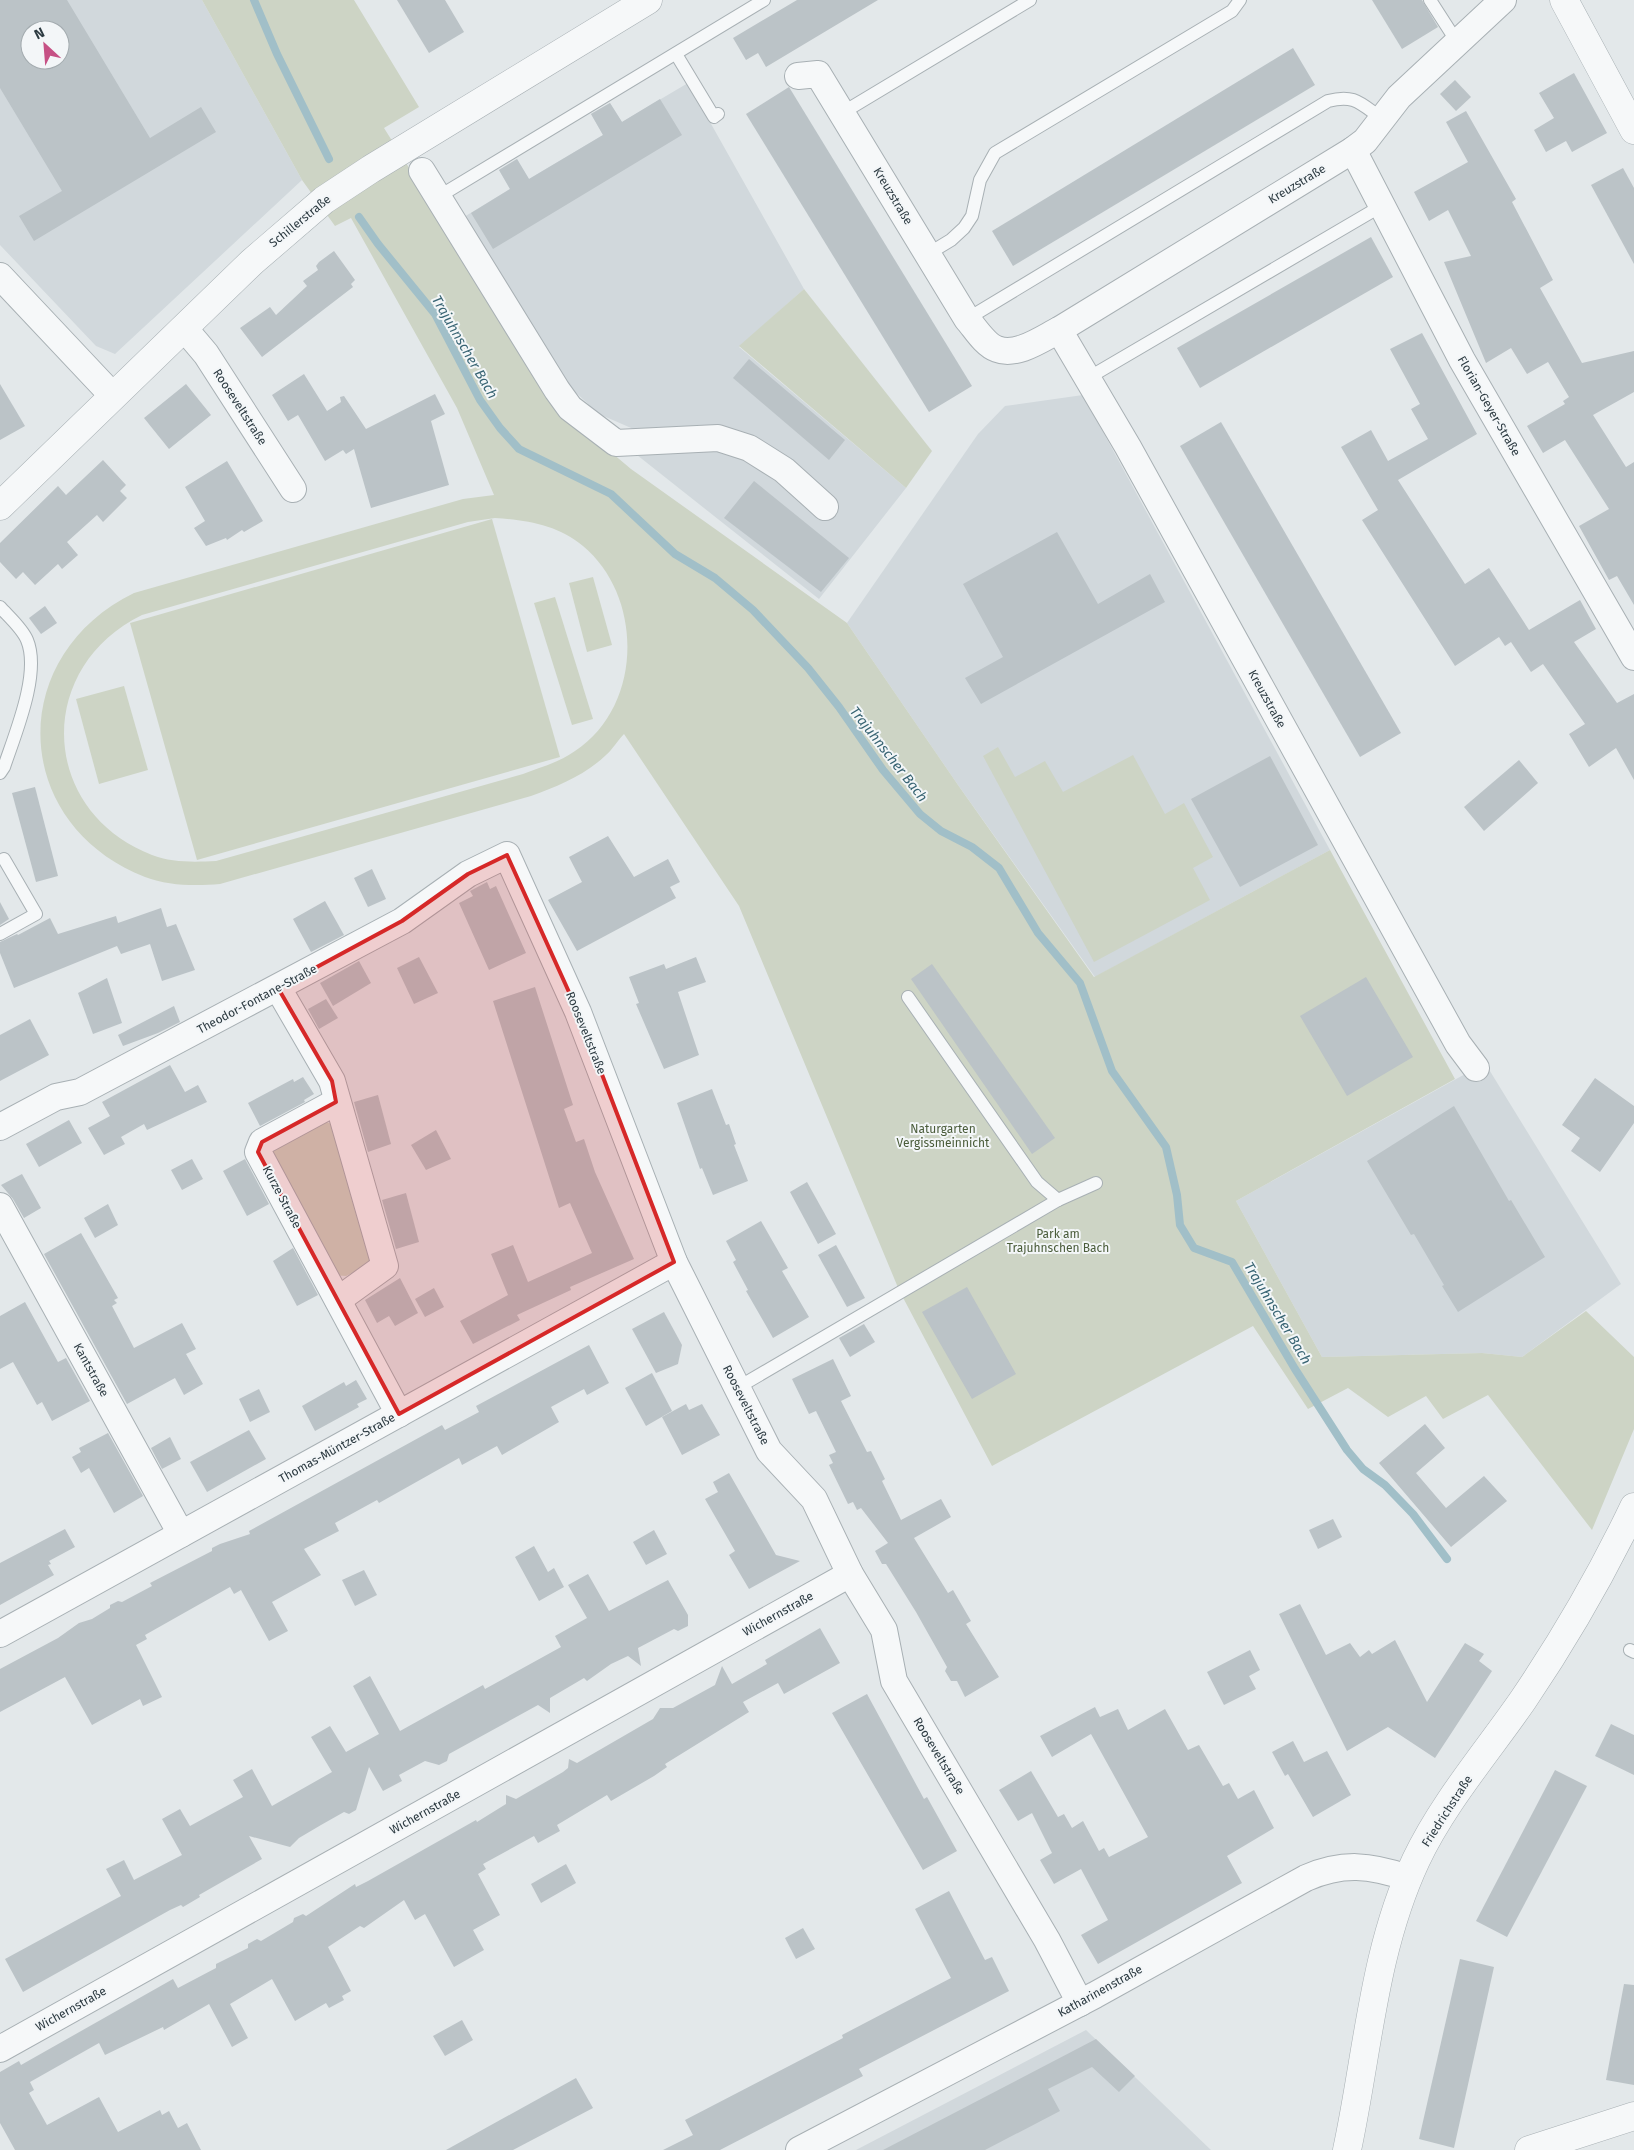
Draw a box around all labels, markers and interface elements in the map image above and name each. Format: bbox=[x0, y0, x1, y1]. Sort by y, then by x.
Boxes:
north arrow bbox=[20, 20, 70, 70]
text: N bbox=[32, 24, 47, 43]
street label: Kreuzstraße bbox=[1266, 161, 1328, 207]
street label: Kreuzstraße bbox=[870, 165, 916, 227]
street label: Schillerstraße bbox=[266, 192, 334, 250]
water label: Trajuhnscher Bach bbox=[428, 293, 501, 402]
street label: Florian-Geyer-Straße bbox=[1455, 354, 1523, 458]
street label: Rooseveltstraße bbox=[210, 366, 270, 448]
street label: Kreuzstraße bbox=[1245, 667, 1289, 731]
water label: Trajuhnscher Bach bbox=[846, 703, 931, 805]
street label: Theodor-Fontane-Straße bbox=[195, 961, 319, 1037]
street label: Rooseveltstraße bbox=[563, 990, 609, 1076]
park label: Naturgarten Vergissmeinnicht bbox=[897, 1122, 990, 1150]
street label: Kurze Straße bbox=[260, 1163, 304, 1231]
park label: Park am Trajuhnschen Bach bbox=[1007, 1227, 1109, 1255]
water label: Trajuhnscher Bach bbox=[1240, 1259, 1315, 1368]
street label: Kantstraße bbox=[71, 1341, 111, 1399]
street label: Rooseveltstraße bbox=[720, 1363, 772, 1447]
street label: Thomas-Müntzer-Straße bbox=[277, 1410, 397, 1486]
street label: Wichernstraße bbox=[740, 1589, 816, 1639]
street label: Rooseveltstraße bbox=[910, 1715, 968, 1797]
street label: Friedrichstraße bbox=[1419, 1773, 1475, 1849]
street label: Wichernstraße bbox=[387, 1787, 463, 1837]
street label: Katharinenstraße bbox=[1055, 1962, 1145, 2020]
street label: Wichernstraße bbox=[33, 1984, 109, 2034]

